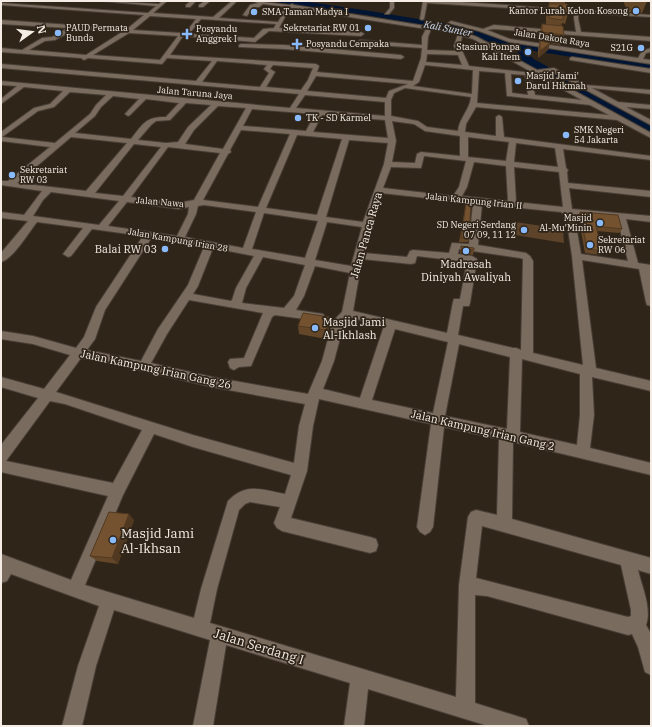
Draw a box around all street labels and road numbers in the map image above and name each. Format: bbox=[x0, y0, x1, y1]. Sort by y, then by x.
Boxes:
street label: Jalan Dakota Raya bbox=[513, 26, 591, 49]
street label: Jalan Taruna Jaya bbox=[157, 84, 233, 101]
street label: Jalan Panca Raya bbox=[347, 190, 385, 280]
street label: Jalan Kampung Irian II bbox=[425, 190, 523, 211]
street label: Jalan Nawa bbox=[136, 194, 185, 209]
street label: Jalan Kampung Irian 28 bbox=[127, 225, 229, 254]
street label: Jalan Kampung Irian Gang 26 bbox=[79, 346, 233, 392]
street label: Jalan Kampung Irian Gang 2 bbox=[410, 407, 556, 453]
street label: Jalan Serdang I bbox=[212, 625, 306, 668]

